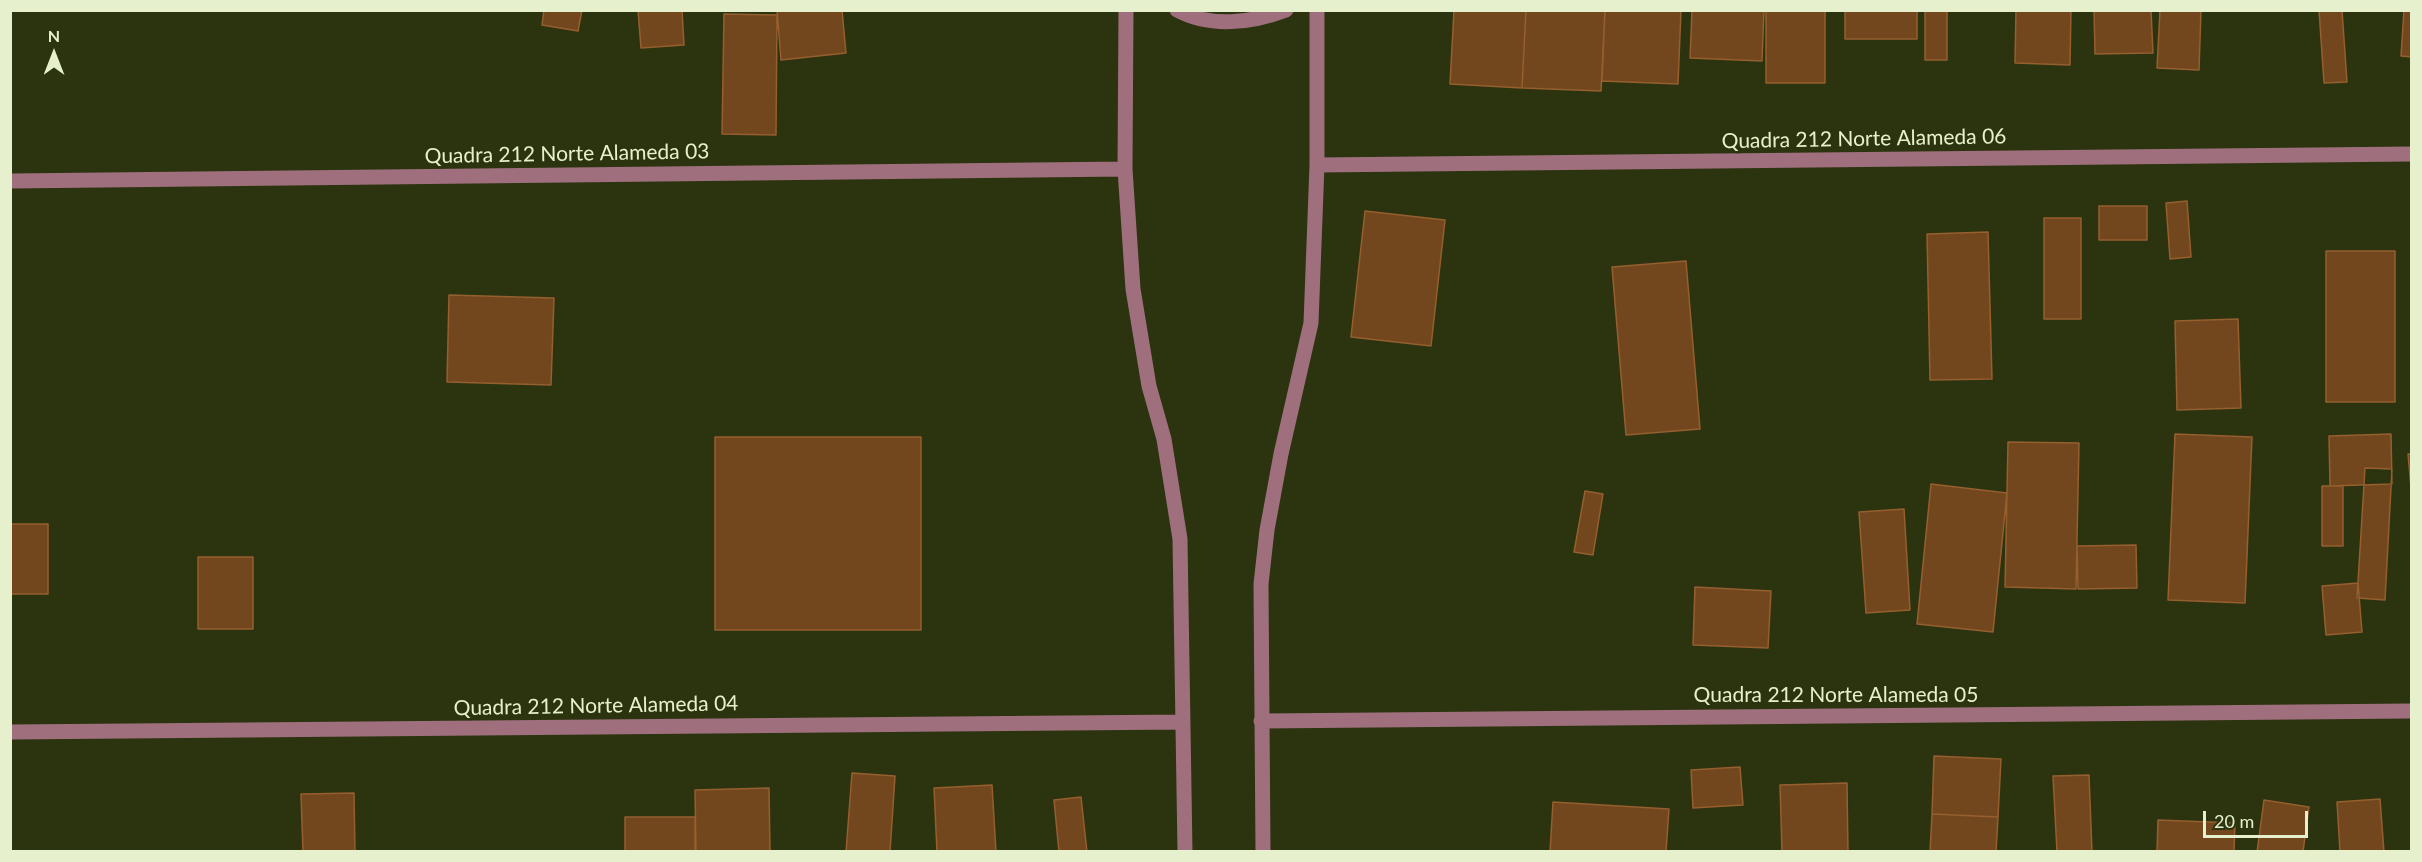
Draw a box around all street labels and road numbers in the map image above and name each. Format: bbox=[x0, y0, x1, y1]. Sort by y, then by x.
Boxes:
street label: Quadra 212 Norte Alameda 06 bbox=[1721, 124, 2007, 154]
street label: Quadra 212 Norte Alameda 03 bbox=[424, 139, 710, 169]
street label: Quadra 212 Norte Alameda 05 bbox=[1694, 682, 1978, 708]
street label: Quadra 212 Norte Alameda 04 bbox=[453, 691, 739, 721]

